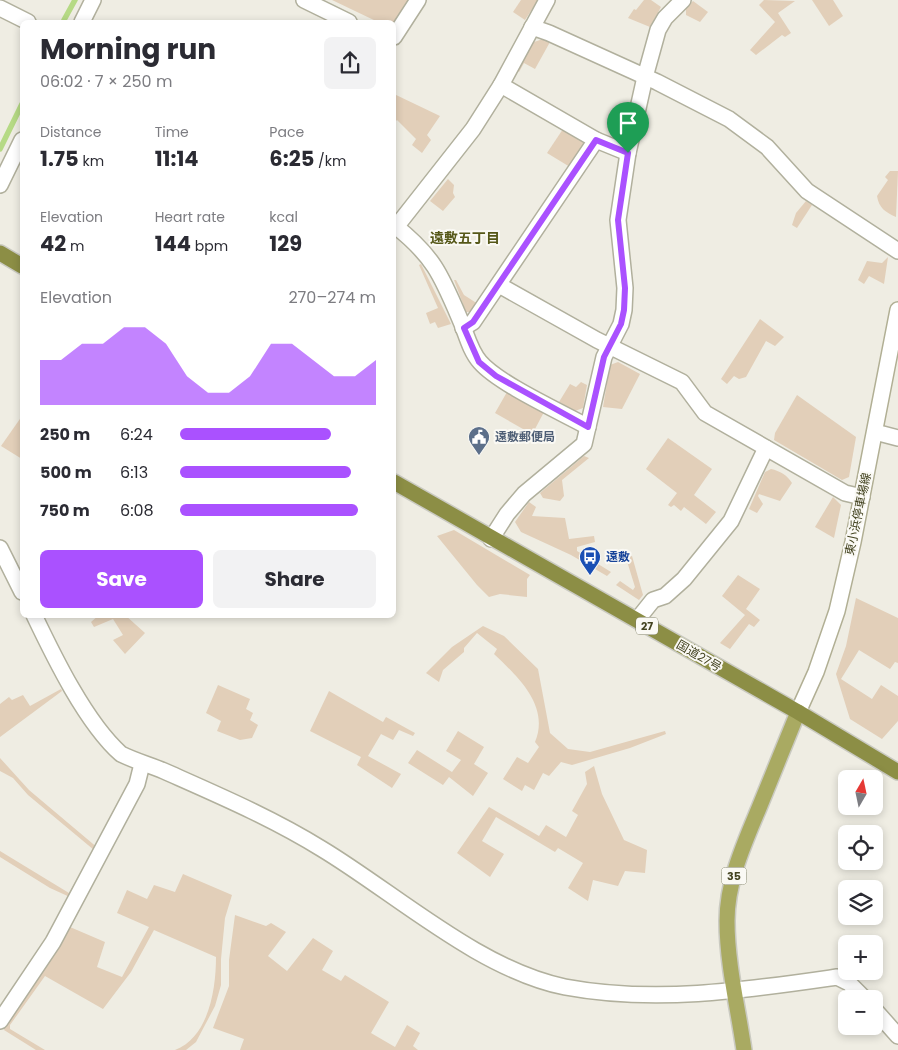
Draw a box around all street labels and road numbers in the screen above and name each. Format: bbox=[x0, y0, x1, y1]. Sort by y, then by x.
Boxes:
street label: 東小浜停車場線 bbox=[840, 471, 875, 557]
road number: 27 bbox=[636, 618, 658, 634]
street label: 国道27号 bbox=[674, 636, 725, 675]
road number: 35 bbox=[722, 868, 746, 884]

